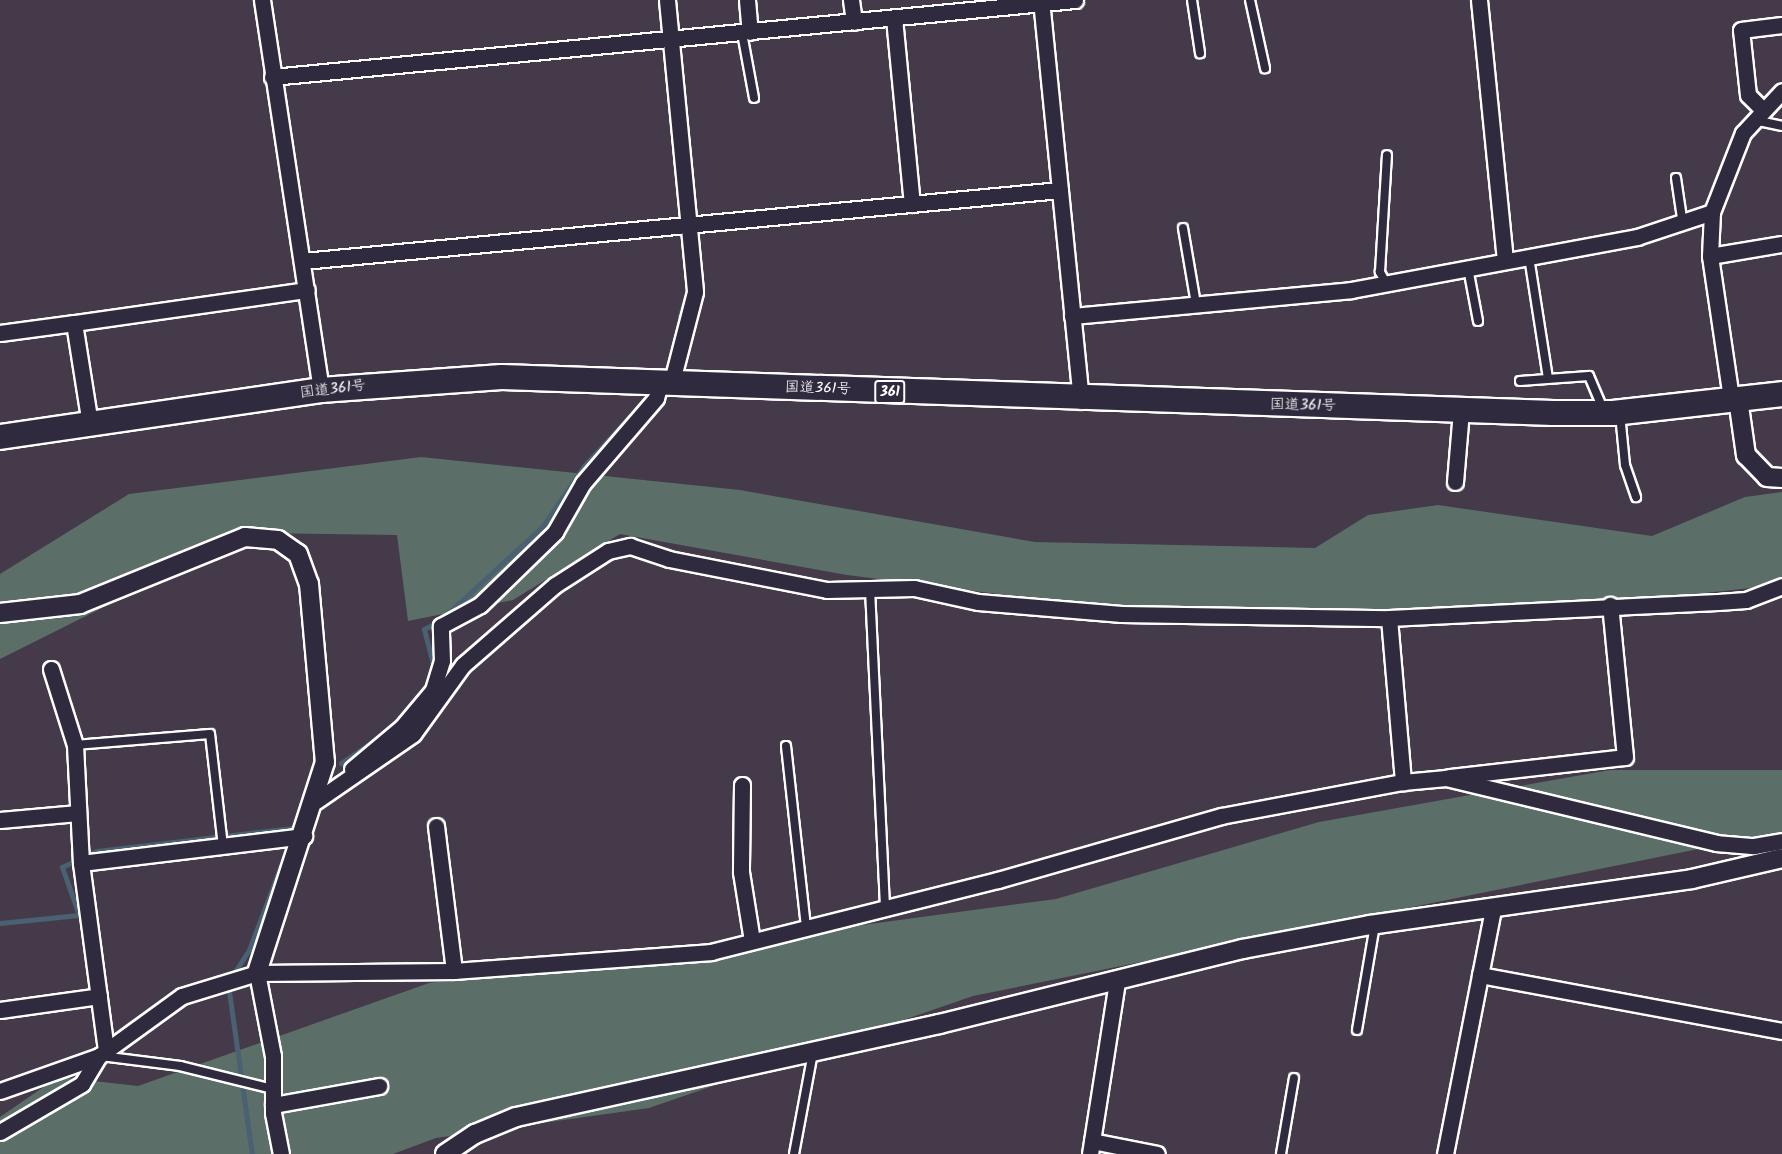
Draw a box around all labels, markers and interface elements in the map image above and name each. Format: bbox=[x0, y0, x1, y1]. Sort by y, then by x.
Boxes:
street label: 国道361号 bbox=[299, 377, 367, 403]
street label: 国道361号 bbox=[784, 379, 852, 399]
road number: 361 bbox=[874, 381, 906, 403]
street label: 国道361号 bbox=[1270, 396, 1336, 416]

